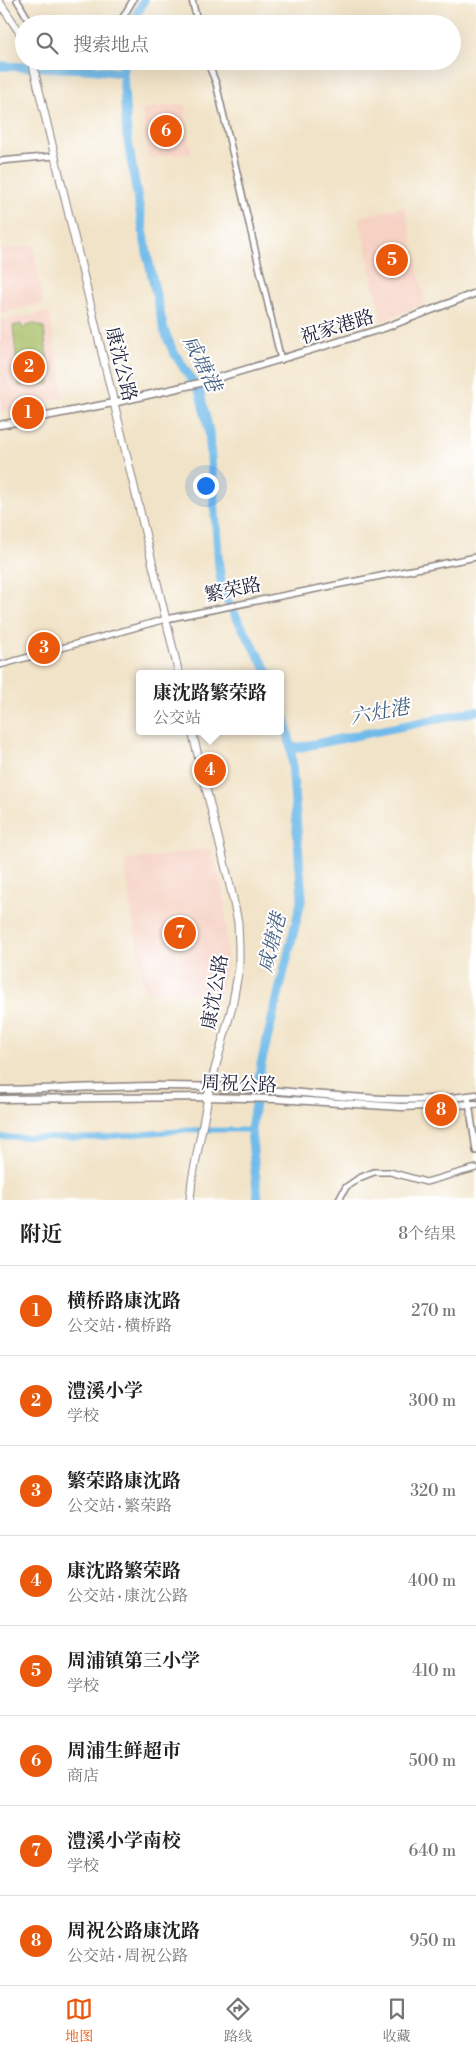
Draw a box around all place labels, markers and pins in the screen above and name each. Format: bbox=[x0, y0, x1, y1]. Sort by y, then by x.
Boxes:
pin: 6 bbox=[150, 112, 182, 150]
pin: 5 bbox=[376, 241, 408, 279]
pin: 2 bbox=[13, 348, 45, 386]
pin: 1 bbox=[12, 394, 44, 432]
pin: 3 bbox=[28, 629, 60, 667]
pin: 4 bbox=[194, 751, 226, 789]
pin: 7 bbox=[164, 914, 196, 952]
pin: 8 bbox=[425, 1091, 457, 1129]

